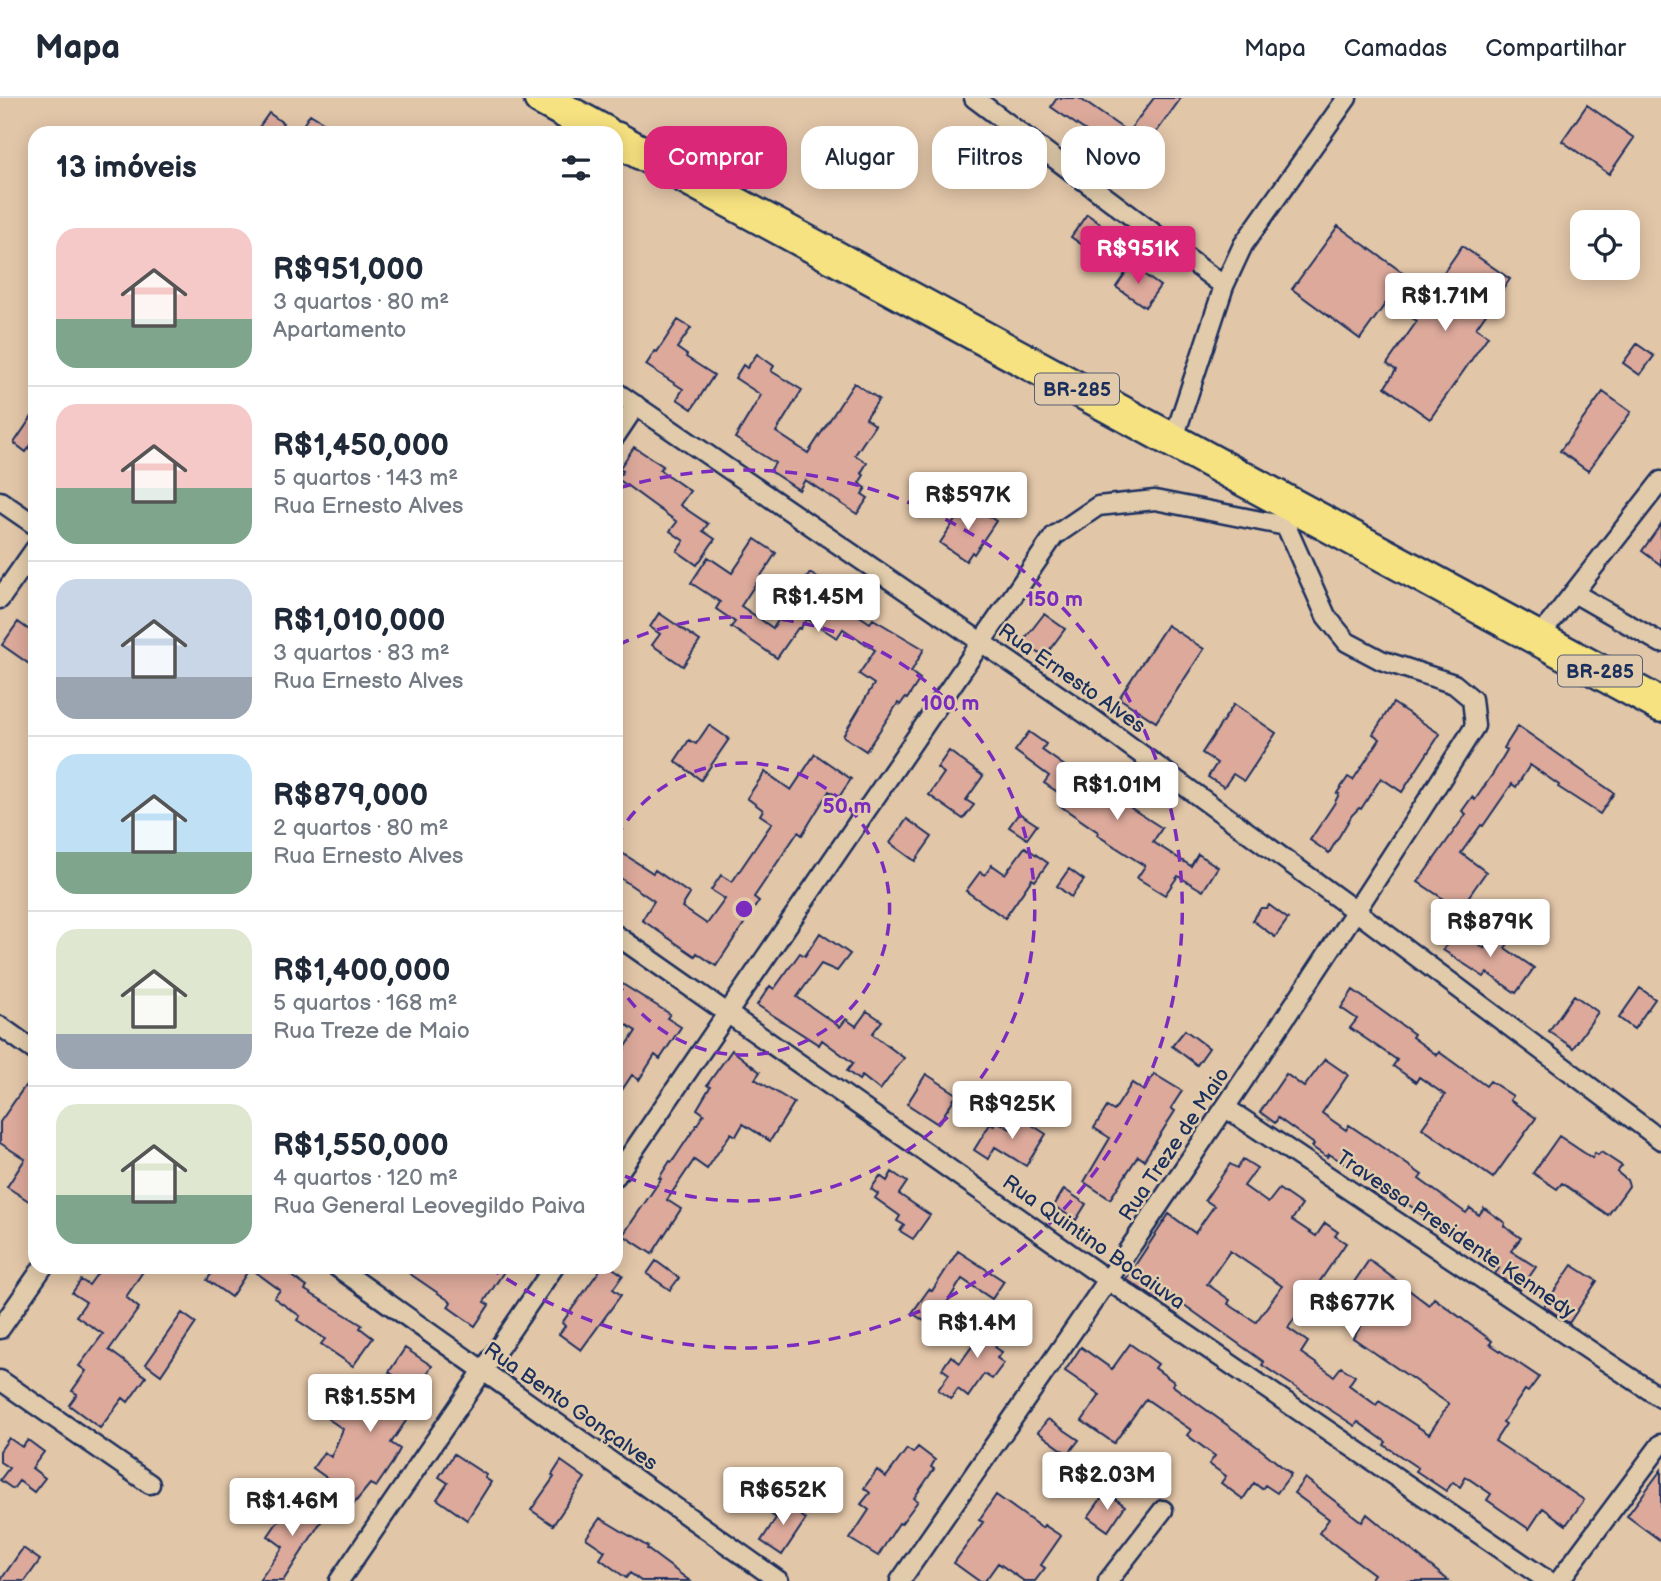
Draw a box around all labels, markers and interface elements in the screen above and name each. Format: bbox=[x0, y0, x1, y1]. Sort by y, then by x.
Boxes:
text: Mapa bbox=[35, 28, 120, 68]
text: Mapa bbox=[1244, 34, 1306, 63]
text: Camadas bbox=[1344, 34, 1447, 63]
text: Compartilhar bbox=[1485, 34, 1626, 63]
chip: Comprar bbox=[644, 126, 787, 189]
chip: Alugar bbox=[801, 126, 918, 189]
chip: Filtros bbox=[932, 126, 1047, 189]
chip: Novo bbox=[1061, 126, 1165, 189]
icon: filters bbox=[557, 149, 595, 187]
text: 13 imóveis bbox=[56, 150, 197, 186]
map controls bbox=[1570, 210, 1640, 280]
button: locate bbox=[1570, 210, 1640, 280]
pin: R$951K bbox=[1081, 226, 1195, 286]
text: R$951K bbox=[1097, 235, 1179, 263]
text: R$951,000 bbox=[273, 252, 424, 288]
icon: home bbox=[112, 256, 196, 340]
pin: R$1.71M bbox=[1380, 274, 1510, 333]
text: R$1.71M bbox=[1401, 282, 1489, 310]
text: 3 quartos · 80 m² bbox=[273, 288, 449, 316]
text: Apartamento bbox=[273, 316, 406, 344]
road number: BR-285 bbox=[1035, 374, 1119, 404]
text: R$1,450,000 bbox=[273, 428, 449, 464]
icon: home bbox=[112, 432, 196, 516]
text: 5 quartos · 143 m² bbox=[273, 464, 458, 492]
pin: R$597K bbox=[911, 472, 1025, 532]
text: R$597K bbox=[925, 481, 1011, 509]
text: Rua Ernesto Alves bbox=[273, 492, 464, 520]
pin: R$1.45M bbox=[753, 574, 883, 634]
text: R$1.45M bbox=[772, 583, 864, 611]
text: 150 m bbox=[1025, 587, 1083, 612]
text: R$1,010,000 bbox=[273, 603, 445, 639]
icon: home bbox=[112, 607, 196, 691]
street label: Rua Ernesto Alves bbox=[993, 618, 1150, 739]
text: 3 quartos · 83 m² bbox=[273, 639, 450, 667]
road number: BR-285 bbox=[1558, 656, 1642, 686]
text: Rua Ernesto Alves bbox=[273, 667, 464, 695]
text: 100 m bbox=[921, 691, 979, 716]
pin: R$1.01M bbox=[1052, 762, 1182, 822]
text: R$1.01M bbox=[1072, 771, 1162, 799]
text: R$879,000 bbox=[273, 778, 428, 814]
icon: home bbox=[112, 782, 196, 866]
text: 50 m bbox=[823, 794, 871, 819]
text: 2 quartos · 80 m² bbox=[273, 814, 449, 842]
text: Rua Ernesto Alves bbox=[273, 842, 464, 870]
centre of rings bbox=[732, 897, 756, 921]
pin: R$879K bbox=[1433, 900, 1547, 959]
text: R$879K bbox=[1447, 908, 1533, 936]
text: R$1,400,000 bbox=[273, 953, 450, 989]
icon: home bbox=[112, 957, 196, 1041]
text: 5 quartos · 168 m² bbox=[273, 989, 458, 1017]
text: Rua Treze de Maio bbox=[273, 1017, 470, 1045]
street label: Rua Treze de Maio bbox=[1114, 1063, 1235, 1226]
pin: R$925K bbox=[955, 1082, 1069, 1141]
text: R$925K bbox=[968, 1090, 1056, 1118]
text: R$1,550,000 bbox=[273, 1128, 449, 1164]
icon: home bbox=[112, 1132, 196, 1216]
street label: Travessa Presidente Kennedy bbox=[1331, 1145, 1580, 1324]
text: 4 quartos · 120 m² bbox=[273, 1164, 458, 1192]
street label: Rua Quintino Bocaiuva bbox=[997, 1170, 1190, 1315]
text: Rua General Leovegildo Paiva bbox=[273, 1192, 586, 1220]
pin: R$677K bbox=[1295, 1280, 1409, 1340]
text: R$677K bbox=[1309, 1289, 1395, 1317]
pin: R$1.4M bbox=[920, 1300, 1034, 1360]
text: R$1.4M bbox=[937, 1309, 1017, 1337]
street label: Rua Bento Gonçalves bbox=[479, 1337, 662, 1476]
pin: R$1.55M bbox=[305, 1374, 435, 1434]
text: R$1.55M bbox=[324, 1383, 416, 1411]
pin: R$2.03M bbox=[1042, 1452, 1172, 1512]
text: R$2.03M bbox=[1058, 1461, 1156, 1489]
pin: R$652K bbox=[726, 1468, 840, 1527]
text: R$652K bbox=[739, 1476, 827, 1504]
pin: R$1.46M bbox=[227, 1478, 357, 1538]
text: R$1.46M bbox=[246, 1487, 338, 1515]

